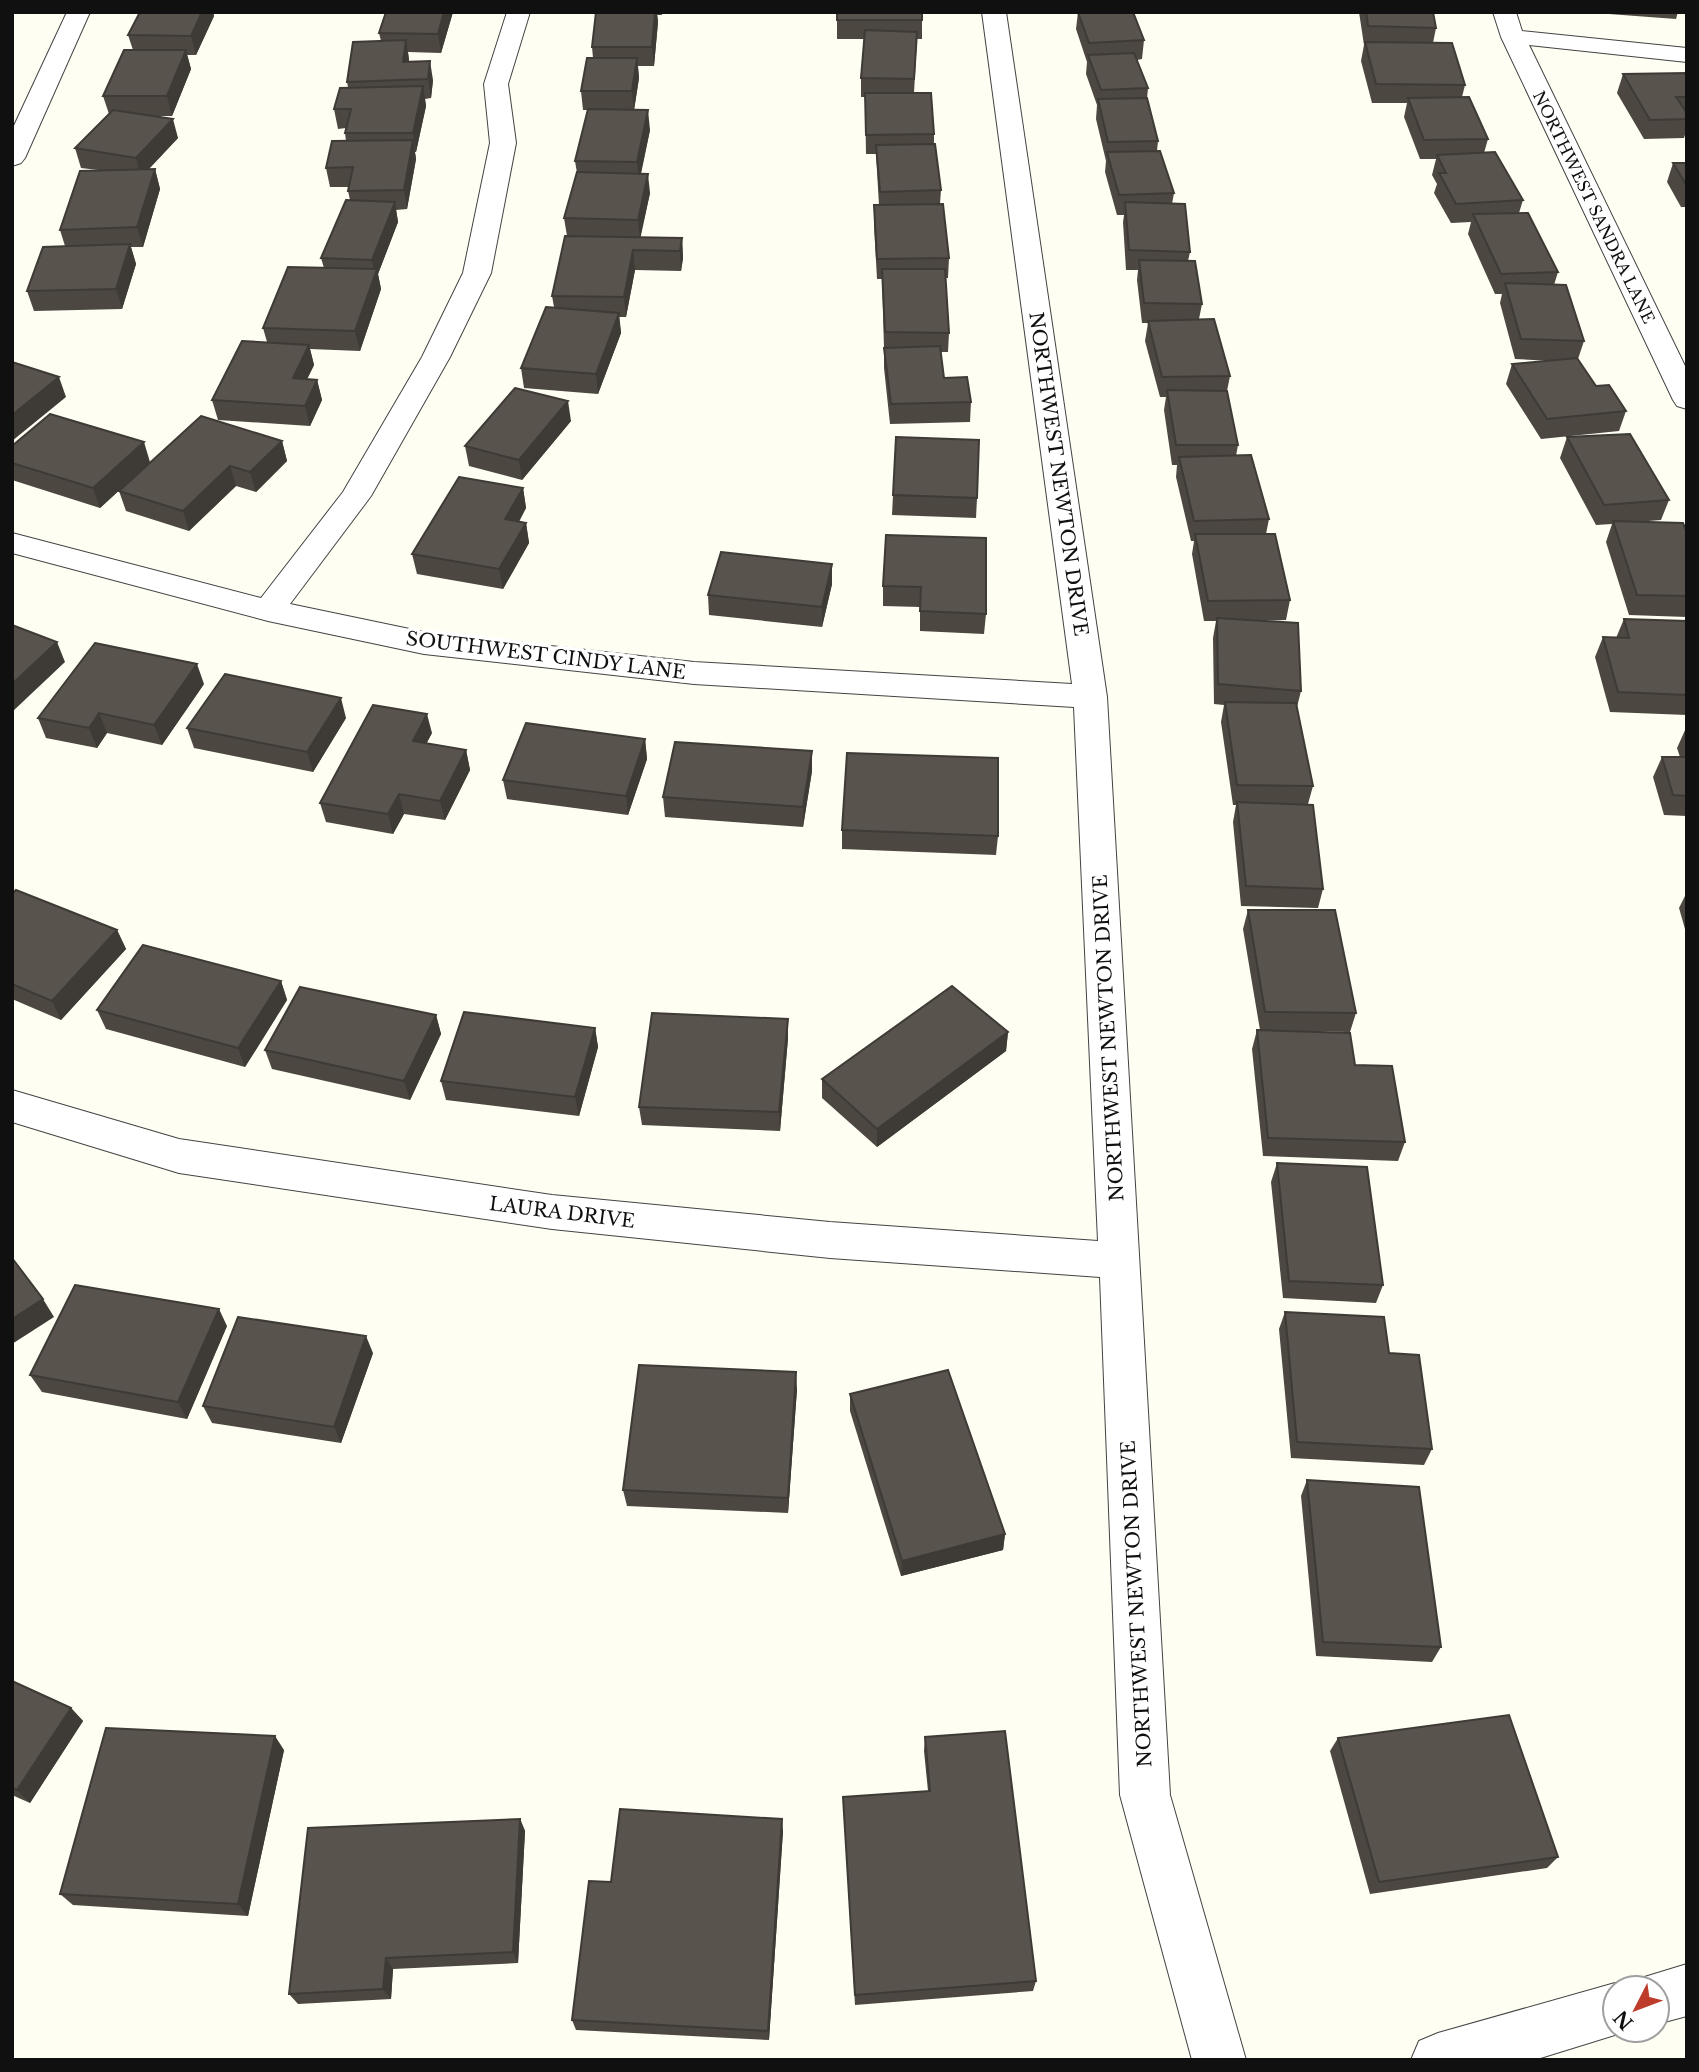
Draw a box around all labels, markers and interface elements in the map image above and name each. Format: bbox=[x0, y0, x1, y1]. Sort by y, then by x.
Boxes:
street label: NORTHWEST SANDRA LANE bbox=[1529, 87, 1659, 327]
street label: NORTHWEST NEWTON DRIVE bbox=[1024, 310, 1093, 638]
street label: SOUTHWEST CINDY LANE bbox=[405, 627, 687, 684]
street label: NORTHWEST NEWTON DRIVE bbox=[1088, 874, 1129, 1202]
street label: LAURA DRIVE bbox=[488, 1192, 636, 1233]
street label: NORTHWEST NEWTON DRIVE bbox=[1116, 1440, 1157, 1768]
north arrow bbox=[1601, 1974, 1671, 2044]
text: N bbox=[1609, 2006, 1638, 2034]

